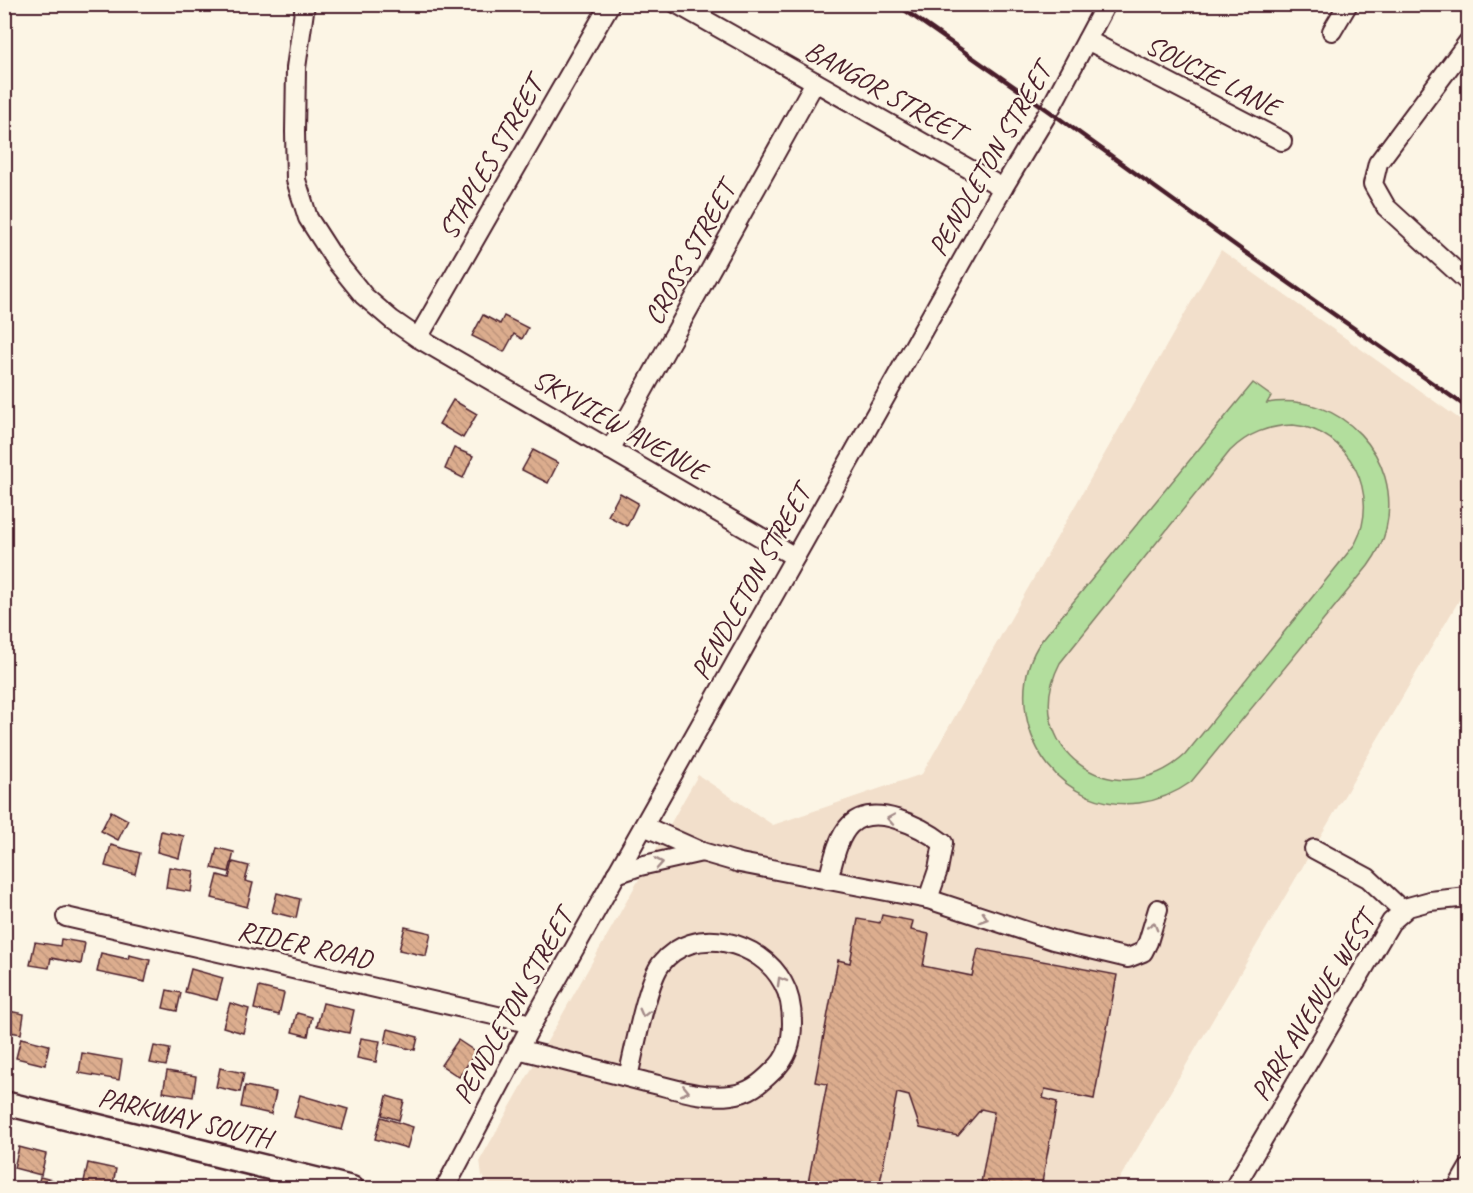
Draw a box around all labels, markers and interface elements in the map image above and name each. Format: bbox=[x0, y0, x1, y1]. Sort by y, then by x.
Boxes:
street label: SOUCIE LANE bbox=[1140, 27, 1289, 126]
street label: BANGOR STREET bbox=[799, 32, 977, 152]
street label: PENDLETON STREET bbox=[920, 51, 1062, 262]
street label: STAPLES STREET bbox=[430, 65, 554, 245]
street label: CROSS STREET bbox=[636, 170, 746, 331]
street label: SKYVIEW AVENUE bbox=[527, 361, 716, 490]
street label: PENDLETON STREET bbox=[682, 473, 821, 686]
one-way arrow bbox=[886, 813, 895, 825]
one-way arrow bbox=[654, 857, 664, 870]
street label: PENDLETON STREET bbox=[444, 897, 583, 1110]
street label: PARK AVENUE WEST bbox=[1242, 900, 1386, 1107]
one-way arrow bbox=[978, 910, 989, 923]
street label: RIDER ROAD bbox=[234, 912, 377, 977]
one-way arrow bbox=[1146, 921, 1158, 932]
one-way arrow bbox=[777, 977, 788, 987]
one-way arrow bbox=[638, 1008, 651, 1018]
street label: PARKWAY SOUTH bbox=[95, 1079, 279, 1157]
one-way arrow bbox=[679, 1084, 689, 1097]

